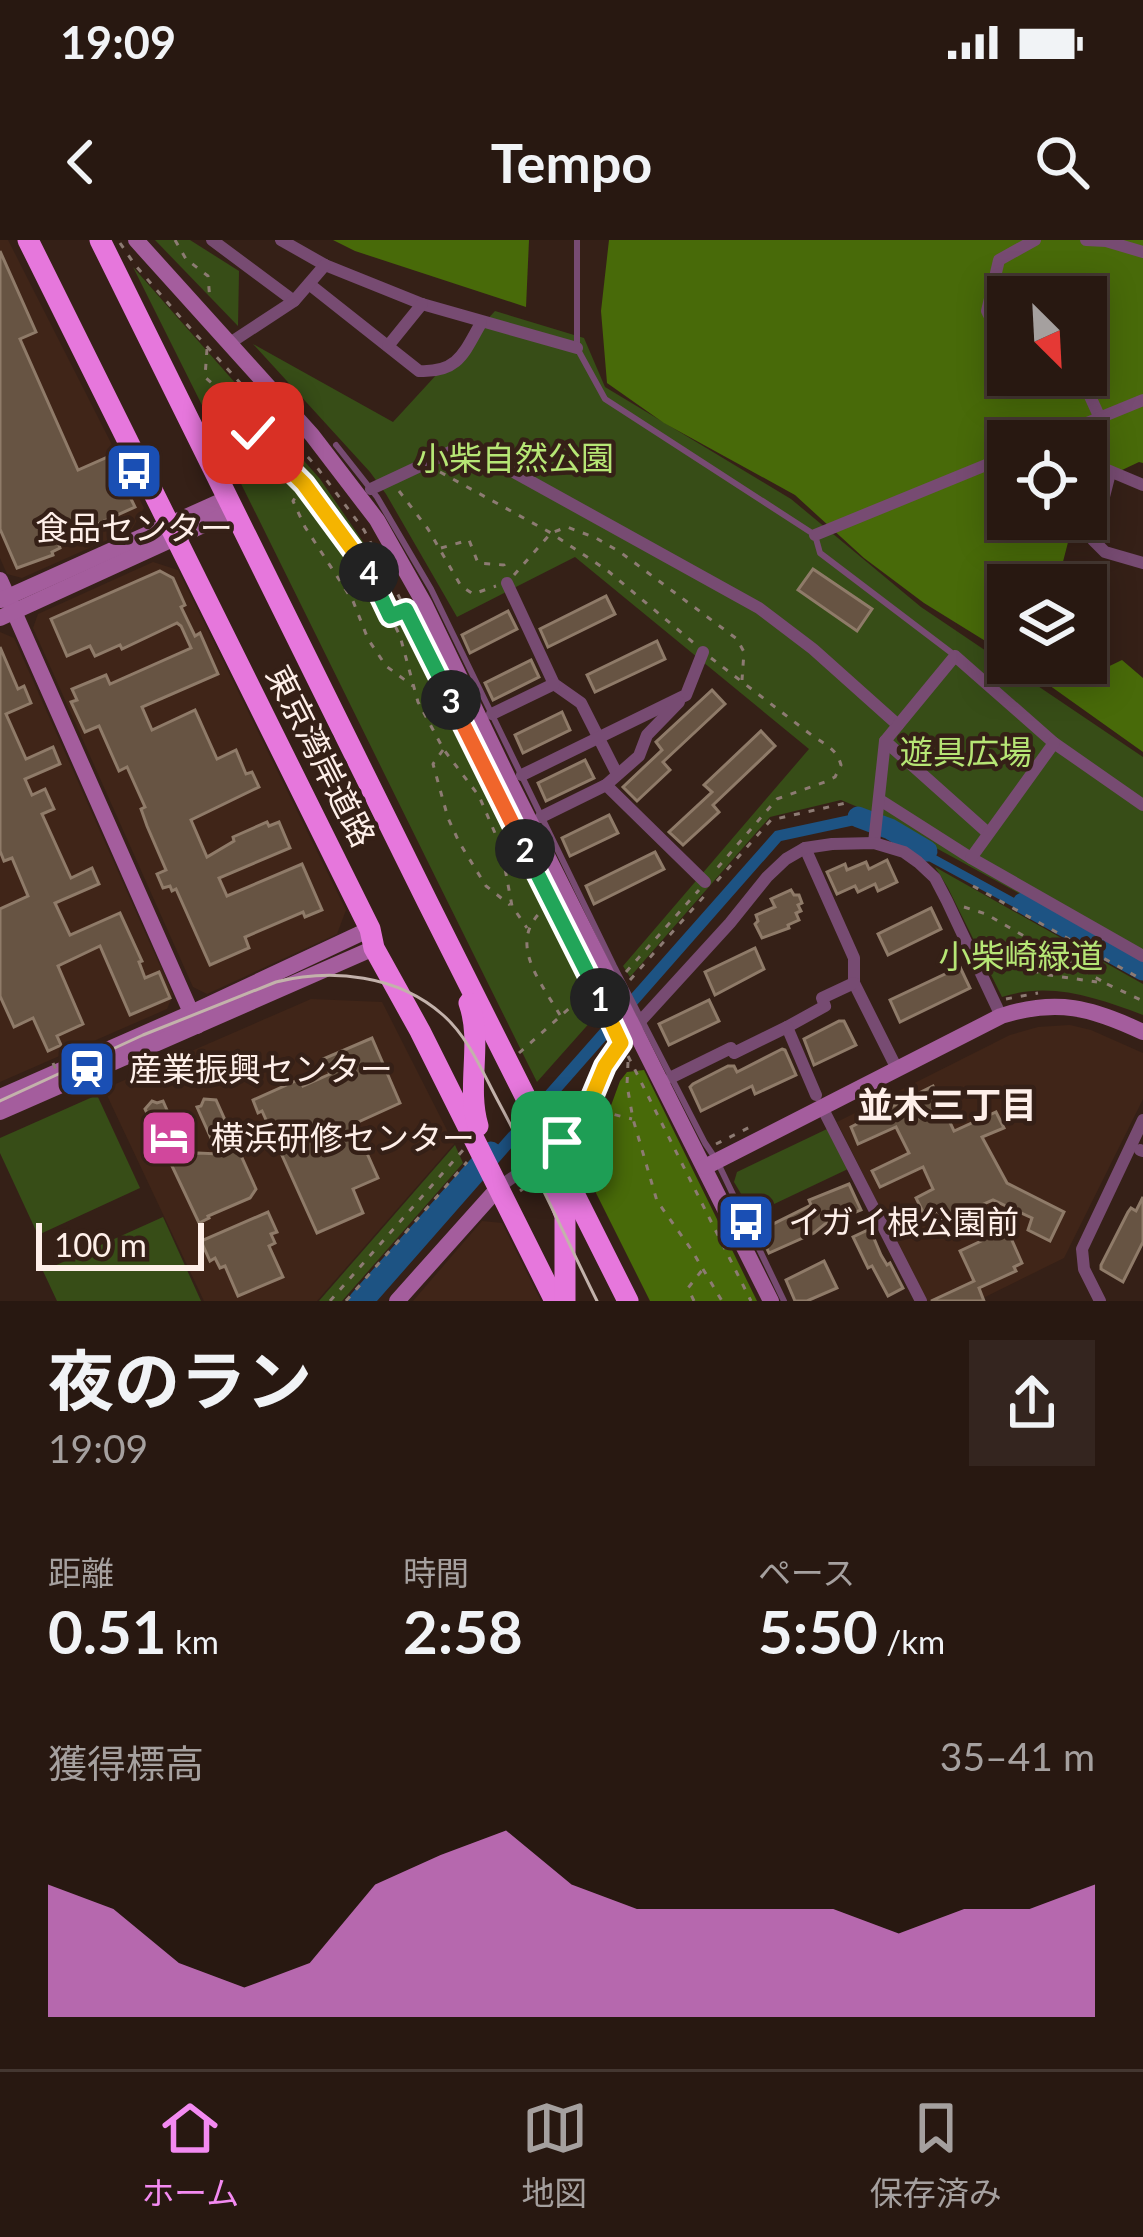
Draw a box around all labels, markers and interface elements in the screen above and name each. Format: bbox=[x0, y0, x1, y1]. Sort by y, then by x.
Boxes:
text: 19:09 bbox=[60, 15, 176, 69]
icon: back bbox=[48, 129, 114, 195]
icon: search bbox=[1029, 129, 1095, 195]
text: Tempo bbox=[491, 130, 652, 195]
north arrow bbox=[987, 276, 1107, 396]
map controls bbox=[987, 276, 1107, 684]
pin bbox=[202, 382, 304, 484]
icon: check bbox=[220, 400, 286, 466]
button: locate bbox=[987, 420, 1107, 540]
park label: 小柴自然公園 bbox=[416, 437, 614, 477]
bus stop icon: 食品センター bbox=[103, 440, 165, 502]
place label: 食品センター bbox=[35, 507, 233, 547]
pin: 4 bbox=[339, 542, 399, 602]
text: 4 bbox=[359, 552, 379, 592]
button: layers bbox=[987, 564, 1107, 684]
street label: 東京湾岸道路 bbox=[259, 658, 385, 853]
pin: 3 bbox=[421, 670, 481, 730]
text: 3 bbox=[441, 680, 461, 720]
park label: 遊具広場 bbox=[900, 731, 1032, 771]
pin: 2 bbox=[495, 819, 555, 879]
text: 2 bbox=[515, 829, 535, 869]
park label: 小柴崎緑道 bbox=[939, 935, 1104, 975]
pin: 1 bbox=[570, 968, 630, 1028]
text: 1 bbox=[590, 978, 610, 1018]
station icon: 産業振興センター bbox=[56, 1038, 118, 1100]
place label: 産業振興センター bbox=[129, 1048, 393, 1088]
district label: 並木三丁目 bbox=[857, 1082, 1037, 1126]
pin bbox=[511, 1091, 613, 1193]
hotel icon: 横浜研修センター bbox=[138, 1107, 200, 1169]
icon: arrive bbox=[529, 1109, 595, 1175]
place label: 横浜研修センター bbox=[211, 1117, 475, 1157]
bus stop icon: イガイ根公園前 bbox=[715, 1191, 777, 1253]
place label: イガイ根公園前 bbox=[788, 1201, 1019, 1241]
scale bar bbox=[36, 1217, 204, 1270]
text: 100 m bbox=[54, 1224, 147, 1264]
text: 夜のラン bbox=[48, 1340, 312, 1419]
button: share bbox=[969, 1340, 1095, 1466]
text: 19:09 bbox=[48, 1425, 148, 1471]
text: 距離 bbox=[48, 1552, 114, 1592]
text: 時間 bbox=[403, 1552, 469, 1592]
text: ペース bbox=[758, 1552, 855, 1592]
text: 0.51 bbox=[48, 1595, 167, 1667]
text: 2:58 bbox=[403, 1595, 523, 1667]
text: 5:50 bbox=[758, 1595, 878, 1667]
text: km bbox=[167, 1621, 219, 1661]
text: /km bbox=[878, 1621, 945, 1661]
text: 35–41 m bbox=[940, 1733, 1095, 1779]
text: 獲得標高 bbox=[48, 1740, 204, 1786]
tab: ホーム bbox=[141, 2095, 239, 2215]
tab: 地図 bbox=[522, 2095, 588, 2215]
tab: 保存済み bbox=[870, 2095, 1002, 2215]

